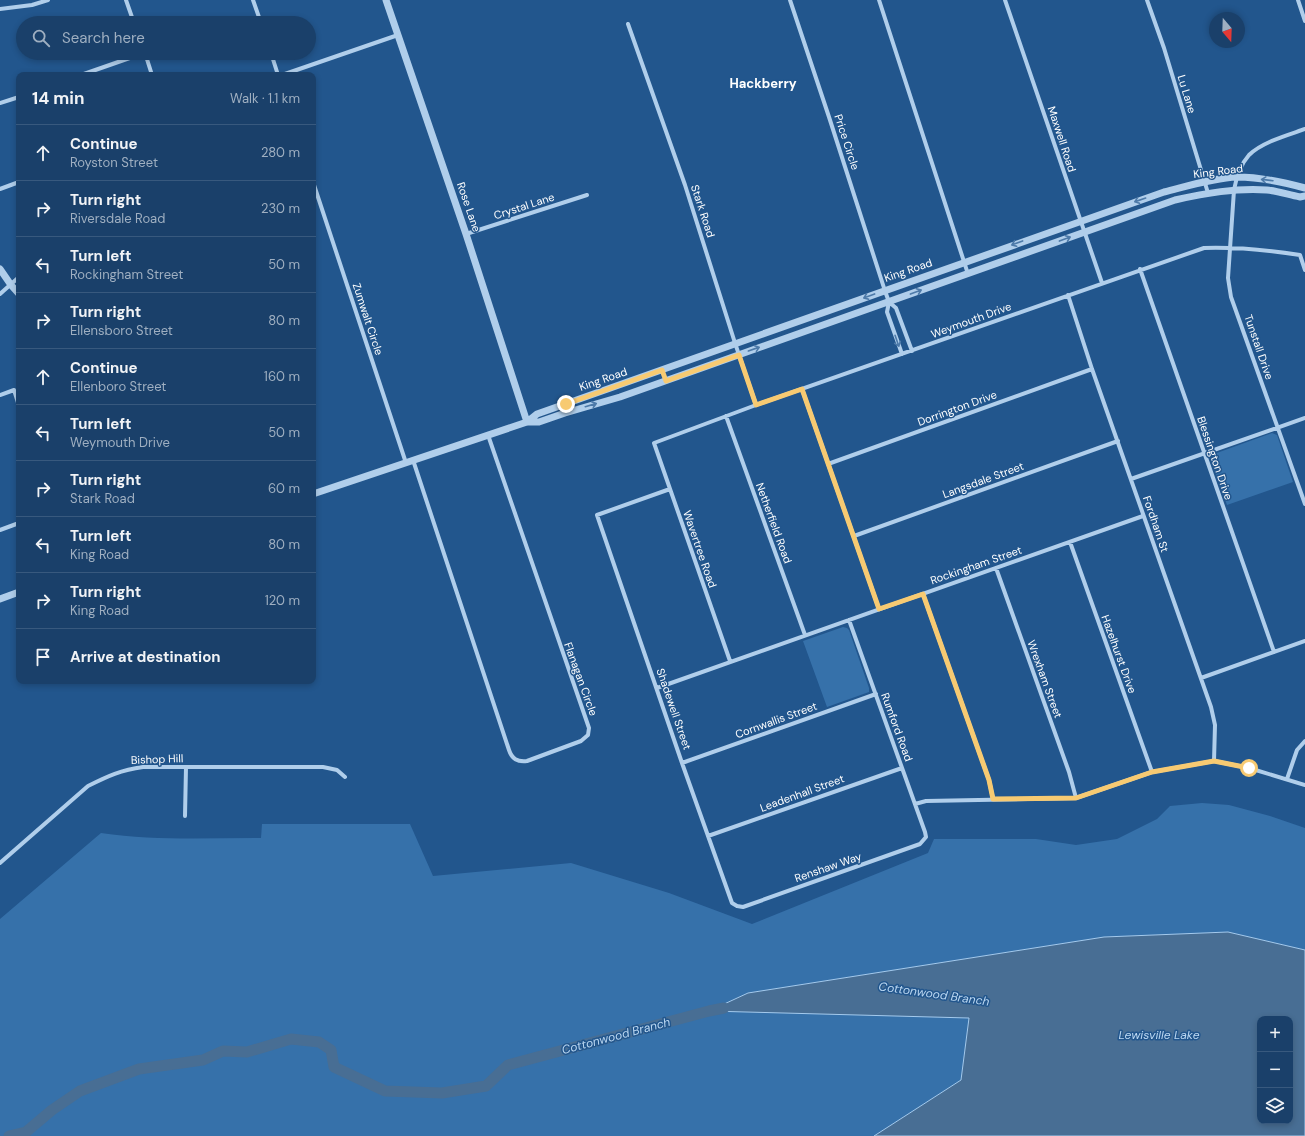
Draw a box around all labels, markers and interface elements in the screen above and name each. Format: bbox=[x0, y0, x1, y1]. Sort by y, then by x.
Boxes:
north arrow bbox=[1209, 12, 1245, 48]
search box bbox=[16, 16, 316, 60]
icon: search bbox=[30, 27, 52, 49]
text: Search here bbox=[62, 28, 145, 48]
street label: Lu Lane bbox=[1175, 73, 1199, 115]
district label: Hackberry bbox=[729, 75, 797, 92]
text: 14 min bbox=[32, 87, 84, 109]
text: Walk · 1.1 km bbox=[230, 90, 300, 107]
street label: Maxwell Road bbox=[1045, 104, 1079, 174]
street label: Price Circle bbox=[831, 112, 863, 172]
text: Continue bbox=[70, 134, 138, 154]
icon: ahead bbox=[32, 142, 54, 164]
text: 280 m bbox=[261, 144, 300, 161]
text: Royston Street bbox=[70, 154, 158, 171]
street label: King Road bbox=[1192, 161, 1244, 181]
one-way arrow bbox=[1261, 176, 1274, 183]
street label: Rose Lane bbox=[454, 180, 484, 234]
street label: Stark Road bbox=[688, 183, 718, 239]
text: Turn right bbox=[70, 190, 141, 210]
street label: Crystal Lane bbox=[492, 190, 556, 222]
one-way arrow bbox=[1134, 197, 1147, 204]
icon: right bbox=[32, 198, 54, 220]
text: 230 m bbox=[261, 200, 300, 217]
text: Riversdale Road bbox=[70, 210, 165, 227]
one-way arrow bbox=[1058, 235, 1070, 243]
one-way arrow bbox=[1012, 240, 1024, 248]
text: Turn left bbox=[70, 246, 131, 266]
icon: left bbox=[32, 254, 54, 276]
street label: King Road bbox=[882, 255, 934, 285]
text: 50 m bbox=[268, 256, 300, 273]
text: Rockingham Street bbox=[70, 266, 183, 283]
street label: Zumwalt Circle bbox=[350, 281, 386, 357]
one-way arrow bbox=[909, 288, 922, 295]
one-way arrow bbox=[863, 293, 875, 301]
street label: Weymouth Drive bbox=[929, 299, 1013, 341]
text: Turn right bbox=[70, 302, 141, 322]
icon: right bbox=[32, 310, 54, 332]
text: 80 m bbox=[268, 312, 300, 329]
street label: Tunstall Drive bbox=[1241, 313, 1277, 381]
text: Ellensboro Street bbox=[70, 322, 173, 339]
one-way arrow bbox=[894, 335, 901, 348]
one-way arrow bbox=[747, 345, 759, 353]
text: Continue bbox=[70, 358, 138, 378]
street label: King Road bbox=[577, 364, 629, 394]
icon: ahead bbox=[32, 366, 54, 388]
text: 160 m bbox=[264, 368, 300, 385]
text: Ellenboro Street bbox=[70, 378, 166, 395]
street label: Dorrington Drive bbox=[915, 387, 999, 429]
route end bbox=[557, 395, 575, 413]
one-way arrow bbox=[584, 401, 597, 408]
text: Turn left bbox=[70, 414, 131, 434]
street label: Blessington Drive bbox=[1194, 414, 1236, 502]
icon: left bbox=[32, 422, 54, 444]
text: 50 m bbox=[268, 424, 300, 441]
text: Weymouth Drive bbox=[70, 434, 170, 451]
street label: Langsdale Street bbox=[940, 459, 1026, 501]
text: Turn right bbox=[70, 470, 141, 490]
icon: right bbox=[32, 478, 54, 500]
text: 60 m bbox=[268, 480, 300, 497]
street label: Netherfield Road bbox=[753, 481, 795, 565]
text: Stark Road bbox=[70, 490, 135, 507]
street label: Fordham St bbox=[1140, 494, 1172, 554]
street label: Wavertree Road bbox=[680, 508, 720, 590]
text: Turn left bbox=[70, 526, 131, 546]
icon: left bbox=[32, 534, 54, 556]
text: 80 m bbox=[268, 536, 300, 553]
street label: Rockingham Street bbox=[928, 543, 1024, 587]
text: King Road bbox=[70, 546, 129, 563]
text: Turn right bbox=[70, 582, 141, 602]
icon: right bbox=[32, 590, 54, 612]
text: 120 m bbox=[265, 592, 300, 609]
text: King Road bbox=[70, 602, 129, 619]
street label: Hazelhurst Drive bbox=[1098, 613, 1140, 695]
street label: Wrexham Street bbox=[1024, 638, 1066, 720]
street label: Flanagan Circle bbox=[561, 640, 601, 718]
icon: arrive bbox=[32, 646, 54, 668]
text: Arrive at destination bbox=[70, 647, 221, 667]
street label: Shadewell Street bbox=[654, 667, 694, 751]
street label: Rumford Road bbox=[878, 691, 916, 763]
street label: Cornwallis Street bbox=[733, 699, 819, 741]
street label: Bishop Hill bbox=[131, 751, 183, 767]
route start bbox=[1240, 759, 1258, 777]
street label: Leadenhall Street bbox=[758, 771, 846, 815]
street label: Renshaw Way bbox=[793, 849, 863, 885]
water label: Cottonwood Branch bbox=[878, 978, 991, 1010]
water label: Cottonwood Branch bbox=[560, 1014, 672, 1058]
map controls bbox=[1257, 1016, 1293, 1124]
button: + bbox=[1257, 1016, 1293, 1052]
water label: Lewisville Lake bbox=[1118, 1027, 1200, 1043]
button: − bbox=[1257, 1052, 1293, 1088]
button: layers bbox=[1257, 1088, 1293, 1124]

